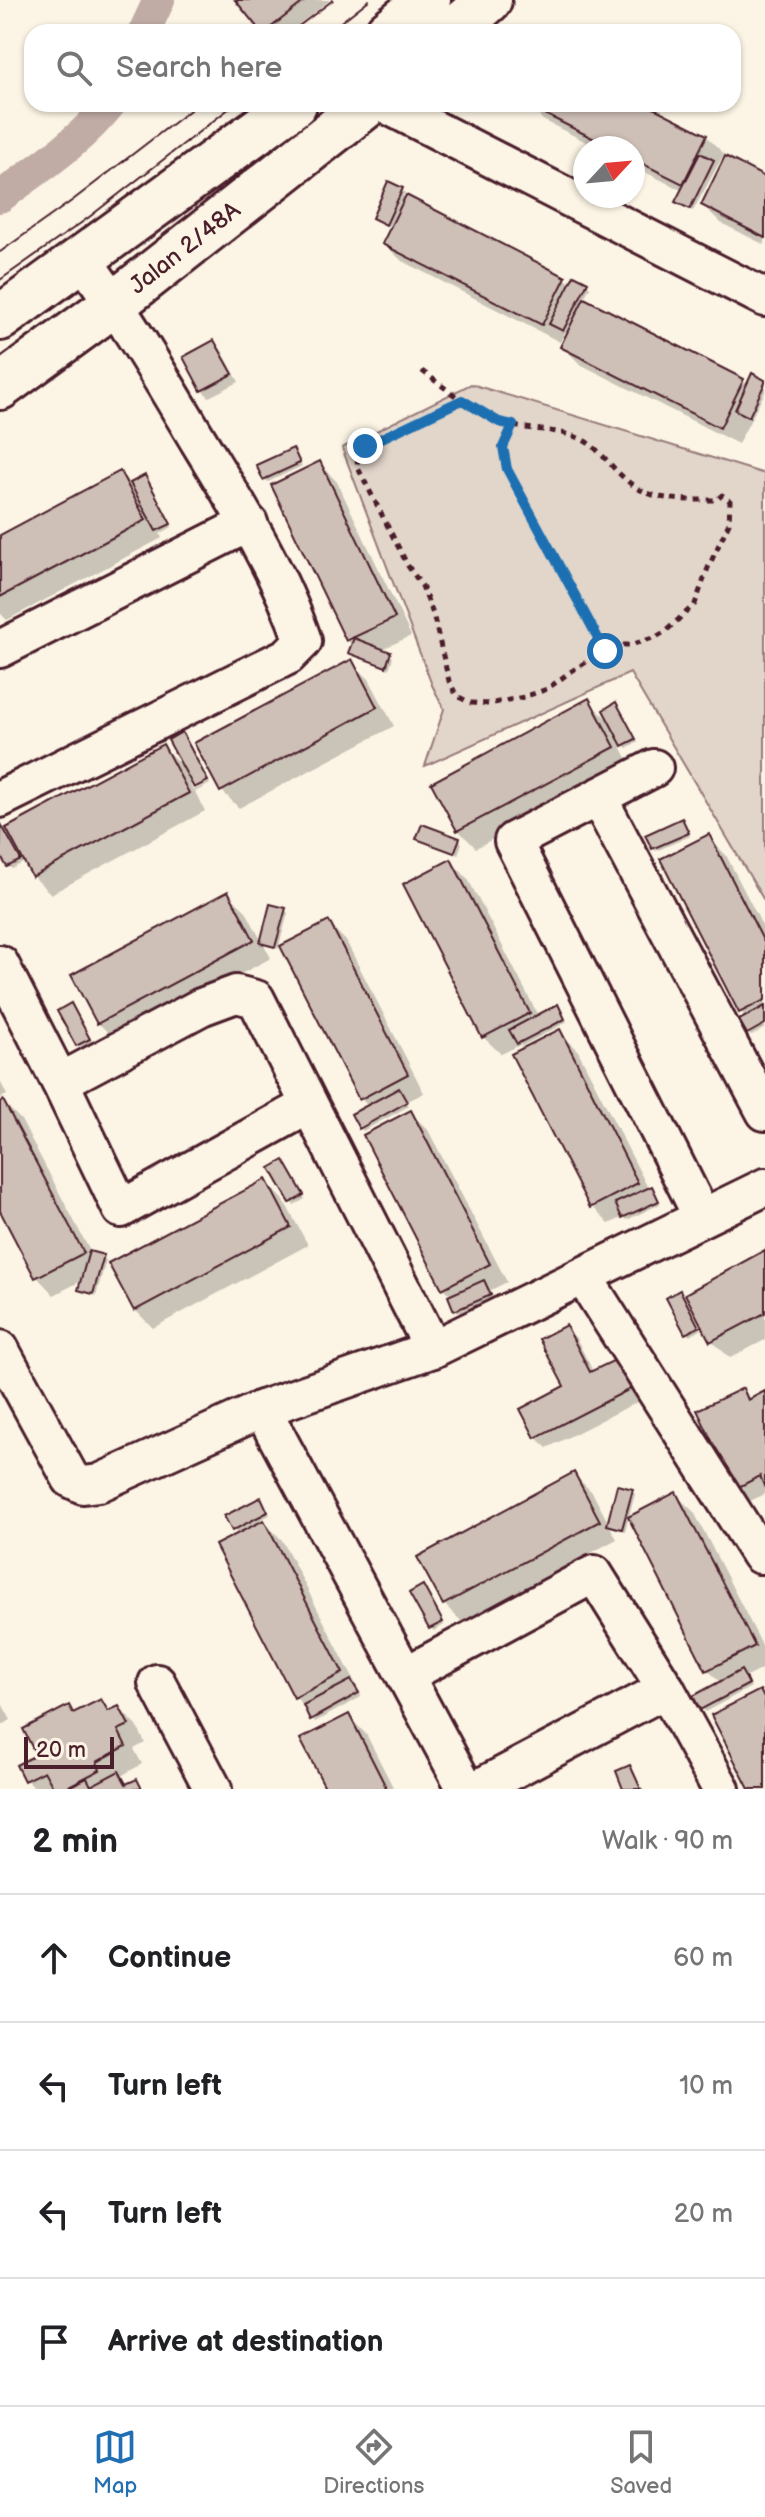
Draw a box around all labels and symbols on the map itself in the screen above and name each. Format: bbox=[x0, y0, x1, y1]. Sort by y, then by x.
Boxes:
north arrow bbox=[573, 136, 645, 208]
street label: Jalan 2/48A bbox=[124, 196, 246, 300]
route end bbox=[347, 428, 383, 464]
route start bbox=[587, 633, 623, 669]
scale bar bbox=[24, 1733, 114, 1769]

